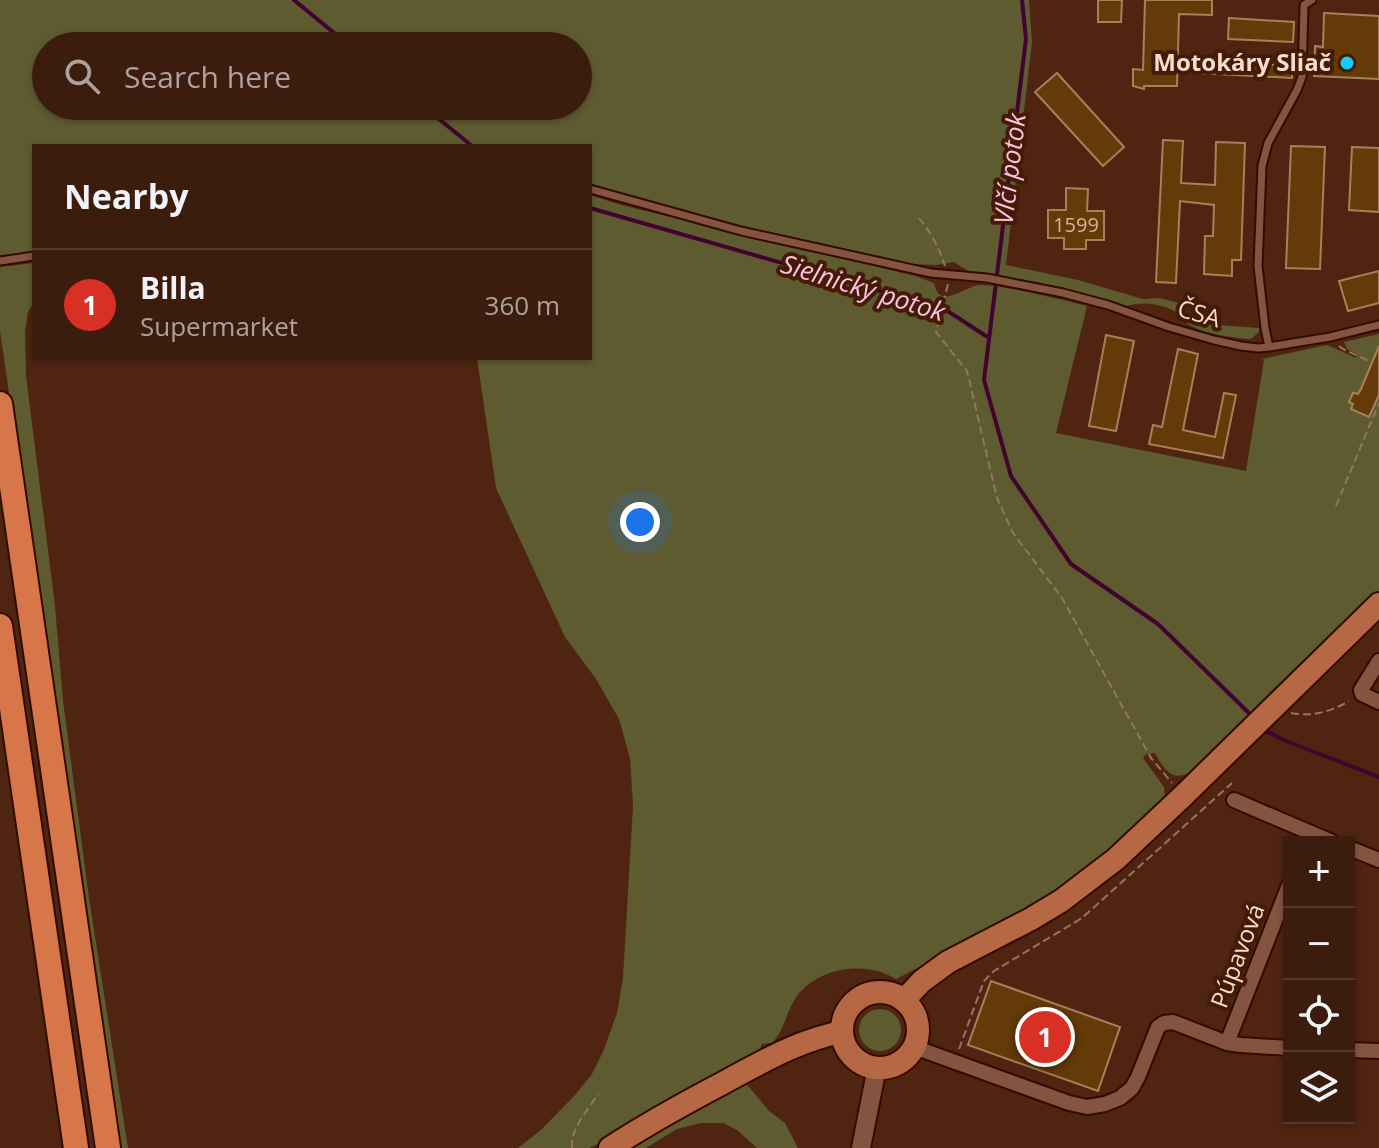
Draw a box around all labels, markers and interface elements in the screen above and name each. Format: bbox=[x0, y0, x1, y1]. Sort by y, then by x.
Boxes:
search box bbox=[32, 32, 592, 120]
place label: Motokáry Sliač bbox=[1153, 45, 1332, 78]
icon: search bbox=[60, 54, 104, 98]
marker: Motokáry Sliač bbox=[1338, 54, 1356, 72]
text: Search here bbox=[124, 56, 291, 97]
water label: Vlčí potok bbox=[984, 110, 1034, 226]
text: Nearby bbox=[64, 173, 189, 219]
house number: 1599 bbox=[1053, 211, 1099, 238]
water label: Sielnický potok bbox=[777, 245, 951, 329]
text: Billa bbox=[140, 267, 206, 308]
text: 1 bbox=[83, 287, 97, 323]
text: 360 m bbox=[485, 287, 560, 323]
street label: ČSA bbox=[1174, 291, 1226, 335]
text: Supermarket bbox=[140, 308, 298, 344]
your location bbox=[620, 502, 660, 542]
map controls bbox=[1283, 836, 1355, 1124]
button: + bbox=[1283, 836, 1355, 908]
street label: Púpavová bbox=[1202, 899, 1272, 1012]
button: − bbox=[1283, 908, 1355, 980]
button: locate bbox=[1283, 980, 1355, 1052]
pin: 1 bbox=[1019, 1007, 1071, 1067]
button: layers bbox=[1283, 1052, 1355, 1124]

